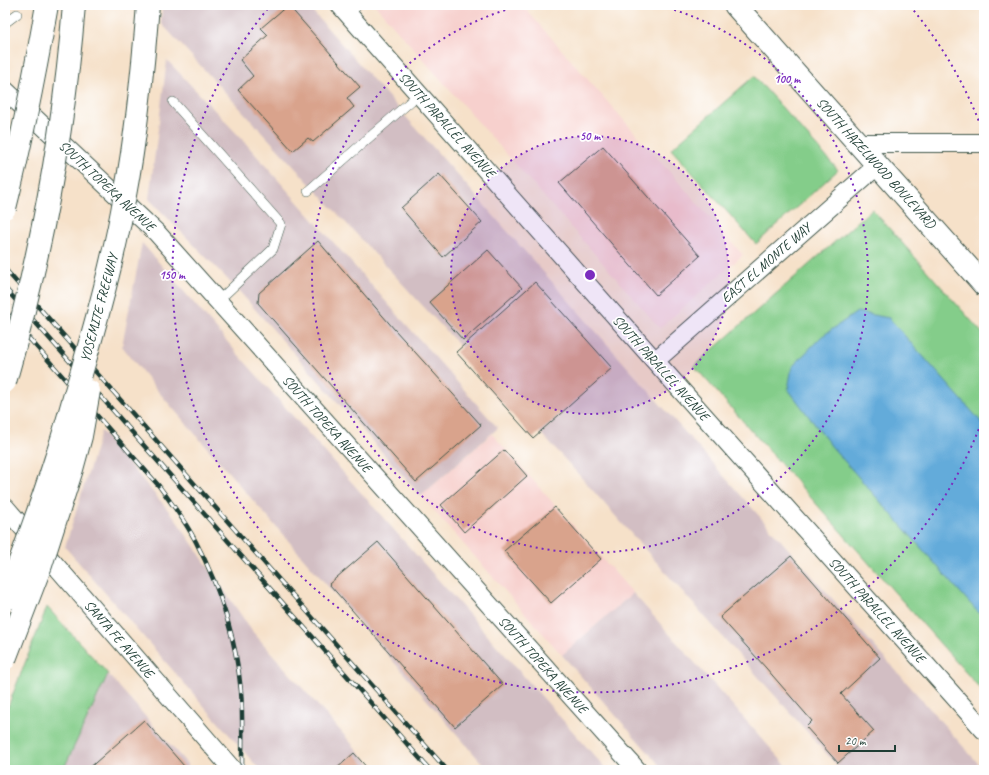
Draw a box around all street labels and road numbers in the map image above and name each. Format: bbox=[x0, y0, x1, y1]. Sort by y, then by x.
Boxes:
street label: SOUTH PARALLEL AVENUE bbox=[395, 69, 500, 183]
street label: SOUTH HAZELWOOD BOULEVARD bbox=[813, 94, 941, 233]
street label: SOUTH TOPEKA AVENUE bbox=[55, 137, 160, 237]
street label: EAST EL MONTE WAY bbox=[718, 218, 816, 307]
street label: YOSEMITE FREEWAY bbox=[76, 250, 122, 364]
street label: SOUTH PARALLEL AVENUE bbox=[609, 312, 714, 426]
street label: SOUTH TOPEKA AVENUE bbox=[279, 372, 377, 478]
street label: SOUTH PARALLEL AVENUE bbox=[825, 554, 930, 668]
street label: SANTA FE AVENUE bbox=[81, 597, 158, 683]
street label: SOUTH TOPEKA AVENUE bbox=[495, 613, 593, 719]

